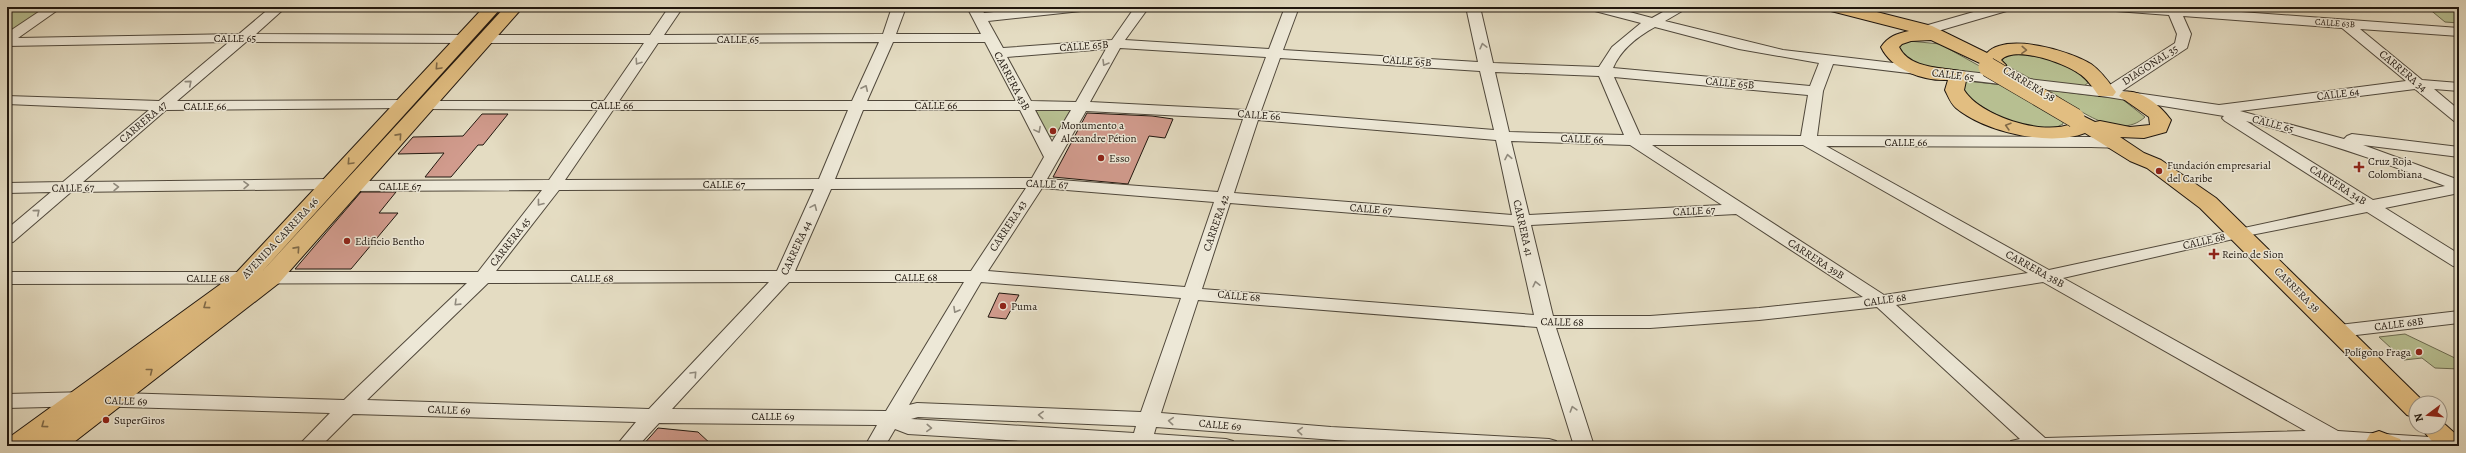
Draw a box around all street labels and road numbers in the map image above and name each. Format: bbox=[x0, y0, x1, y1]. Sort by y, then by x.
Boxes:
street label: CALLE 63B bbox=[2315, 16, 2355, 30]
street label: CALLE 65 bbox=[214, 31, 257, 46]
street label: CALLE 65 bbox=[717, 32, 760, 47]
street label: CALLE 65B bbox=[1059, 37, 1109, 55]
street label: DIAGONAL 35 bbox=[2119, 41, 2181, 89]
street label: CARRERA 34 bbox=[2376, 47, 2430, 95]
street label: CARRERA 43B bbox=[990, 49, 1034, 113]
street label: CALLE 65B bbox=[1382, 52, 1432, 70]
street label: CARRERA 38 bbox=[2000, 63, 2058, 105]
street label: CALLE 65 bbox=[1931, 65, 1975, 85]
street label: CALLE 65B bbox=[1705, 73, 1755, 93]
street label: CALLE 64 bbox=[2316, 84, 2360, 104]
street label: CARRERA 47 bbox=[116, 97, 170, 146]
street label: CALLE 66 bbox=[591, 98, 633, 113]
street label: CALLE 66 bbox=[915, 98, 957, 113]
street label: CALLE 66 bbox=[184, 99, 226, 114]
street label: CALLE 66 bbox=[1237, 106, 1281, 124]
street label: CALLE 65 bbox=[2251, 111, 2296, 137]
street label: CALLE 66 bbox=[1560, 131, 1604, 147]
street label: CALLE 66 bbox=[1885, 135, 1927, 150]
street label: CARRERA 34B bbox=[2307, 161, 2369, 209]
street label: CALLE 67 bbox=[1026, 176, 1069, 192]
street label: CALLE 67 bbox=[703, 177, 746, 192]
street label: CALLE 67 bbox=[379, 179, 422, 194]
street label: CALLE 67 bbox=[52, 180, 95, 196]
street label: CARRERA 42 bbox=[1199, 193, 1233, 253]
street label: AVENIDA CARRERA 46 bbox=[238, 194, 322, 283]
street label: CARRERA 43 bbox=[986, 198, 1030, 254]
street label: CARRERA 41 bbox=[1509, 198, 1537, 258]
street label: CALLE 67 bbox=[1349, 200, 1393, 218]
street label: CALLE 67 bbox=[1672, 202, 1716, 220]
street label: CARRERA 45 bbox=[486, 214, 534, 270]
street label: CARRERA 44 bbox=[777, 218, 815, 278]
street label: CALLE 68 bbox=[2181, 229, 2227, 253]
street label: CARRERA 39B bbox=[1785, 235, 1847, 283]
street label: CARRERA 38B bbox=[2003, 247, 2067, 291]
street label: CARRERA 38 bbox=[2271, 264, 2323, 316]
street label: CALLE 68 bbox=[894, 270, 938, 285]
street label: CALLE 68 bbox=[186, 271, 230, 286]
street label: CALLE 68 bbox=[570, 271, 614, 286]
street label: CALLE 68 bbox=[1217, 287, 1261, 305]
street label: CALLE 68 bbox=[1863, 290, 1907, 310]
street label: CALLE 68 bbox=[1540, 314, 1584, 330]
street label: CALLE 68B bbox=[2373, 314, 2425, 334]
street label: CALLE 69 bbox=[104, 393, 148, 409]
street label: CALLE 69 bbox=[427, 402, 471, 418]
street label: CALLE 69 bbox=[752, 409, 794, 424]
street label: CALLE 69 bbox=[1198, 416, 1242, 434]

